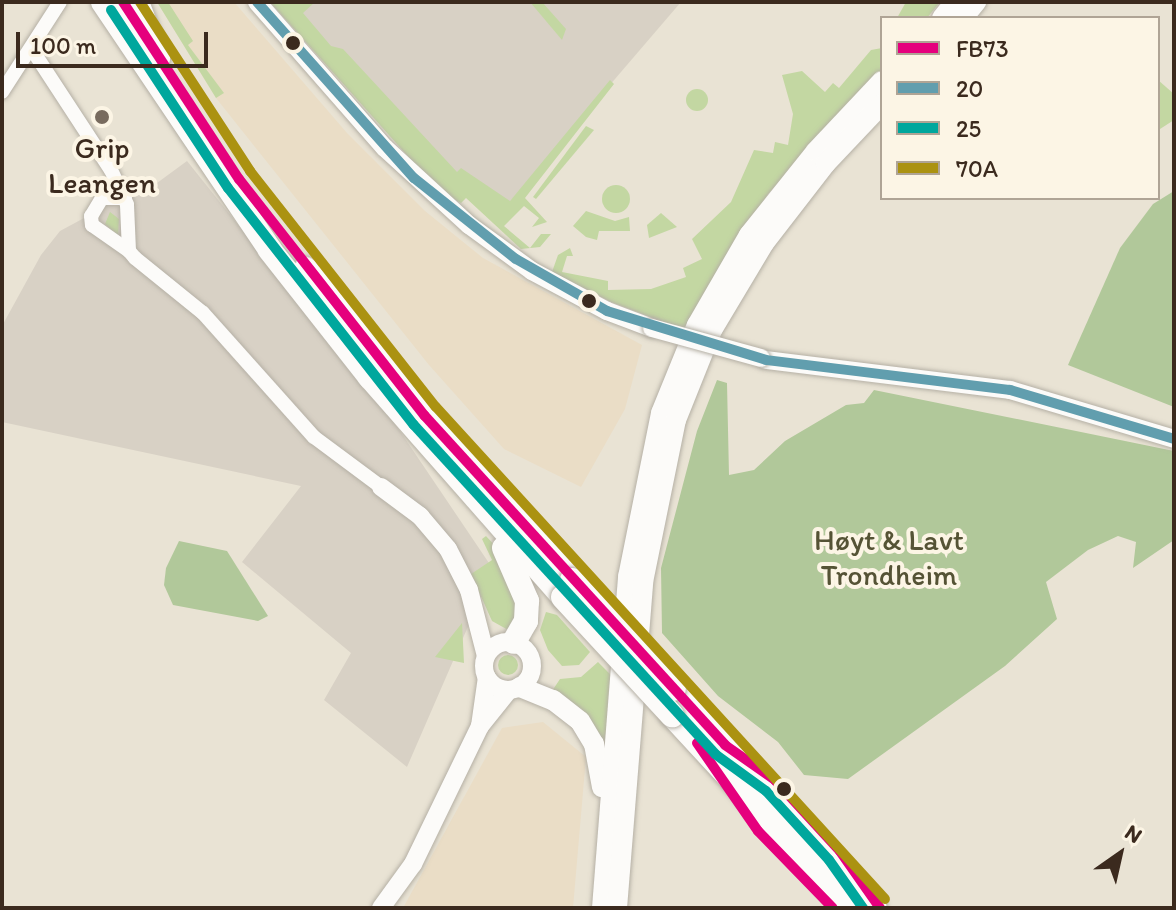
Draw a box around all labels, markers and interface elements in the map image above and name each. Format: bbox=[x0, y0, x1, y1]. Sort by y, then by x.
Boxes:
scale bar bbox=[20, 16, 212, 66]
legend bbox=[880, 16, 1160, 200]
text: 100 m bbox=[30, 31, 96, 60]
text: FB73 bbox=[956, 34, 1008, 63]
unlabelled marker bbox=[285, 35, 301, 51]
text: 20 bbox=[956, 74, 983, 103]
marker: Grip Leangen bbox=[93, 108, 111, 126]
text: 25 bbox=[956, 114, 981, 143]
place label: Grip Leangen bbox=[48, 130, 156, 200]
text: 70A bbox=[956, 154, 998, 183]
unlabelled marker bbox=[581, 293, 597, 309]
park label: Høyt & Lavt Trondheim bbox=[814, 522, 964, 592]
unlabelled marker bbox=[776, 781, 792, 797]
north arrow bbox=[1080, 814, 1160, 894]
text: N bbox=[1120, 818, 1147, 849]

